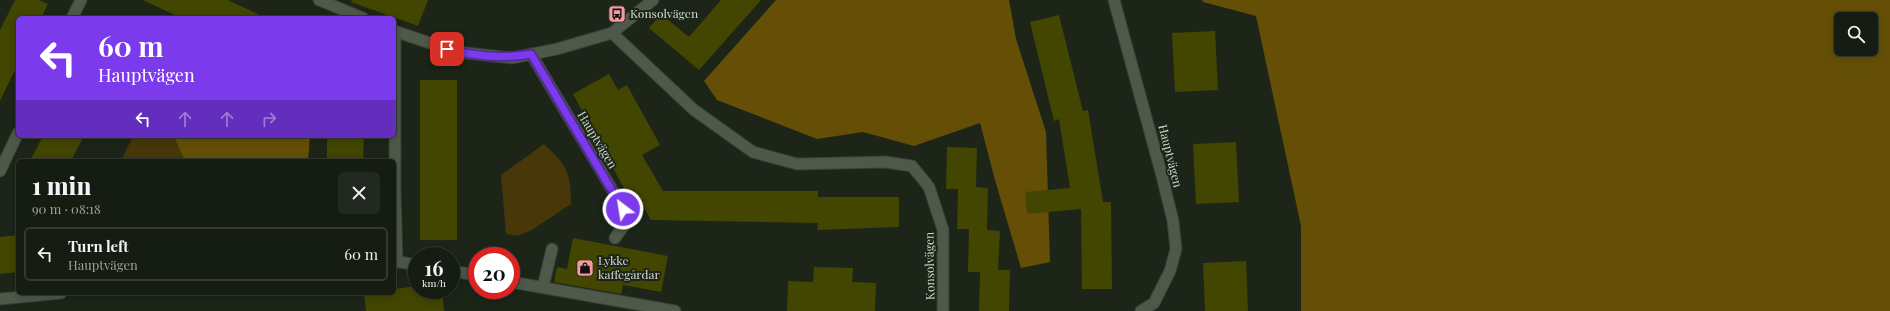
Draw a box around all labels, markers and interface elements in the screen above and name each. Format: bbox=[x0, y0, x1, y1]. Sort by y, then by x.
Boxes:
bus stop icon: Konsolvägen bbox=[607, 4, 627, 24]
place label: Konsolvägen bbox=[630, 5, 698, 21]
map controls bbox=[1834, 12, 1878, 56]
button: search bbox=[1834, 12, 1878, 56]
text: 60 m bbox=[98, 27, 164, 64]
icon: left bbox=[32, 32, 84, 84]
pin bbox=[430, 32, 464, 66]
icon: arrive bbox=[436, 38, 458, 60]
text: Hauptvägen bbox=[98, 63, 195, 87]
icon: left bbox=[132, 108, 154, 130]
icon: ahead bbox=[174, 108, 196, 130]
icon: ahead bbox=[216, 108, 238, 130]
icon: right bbox=[258, 108, 280, 130]
street label: Hauptvägen bbox=[574, 108, 621, 171]
street label: Hauptvägen bbox=[1155, 123, 1187, 189]
text: 1 min bbox=[32, 169, 91, 201]
button: close bbox=[338, 172, 380, 214]
position arrow bbox=[602, 188, 644, 230]
text: 90 m · 08:18 bbox=[32, 200, 101, 217]
street label: Konsolvägen bbox=[920, 232, 938, 300]
text: Turn left bbox=[68, 236, 129, 256]
icon: left bbox=[34, 243, 56, 265]
text: 60 m bbox=[344, 244, 378, 264]
speed limit sign: 20 bbox=[468, 247, 520, 299]
place label: Lykke kaffegårdar bbox=[598, 252, 660, 282]
text: 16 bbox=[425, 254, 443, 281]
text: Hauptvägen bbox=[68, 256, 138, 273]
shop icon: Lykke kaffegårdar bbox=[575, 258, 595, 278]
text: km/h bbox=[422, 276, 446, 290]

